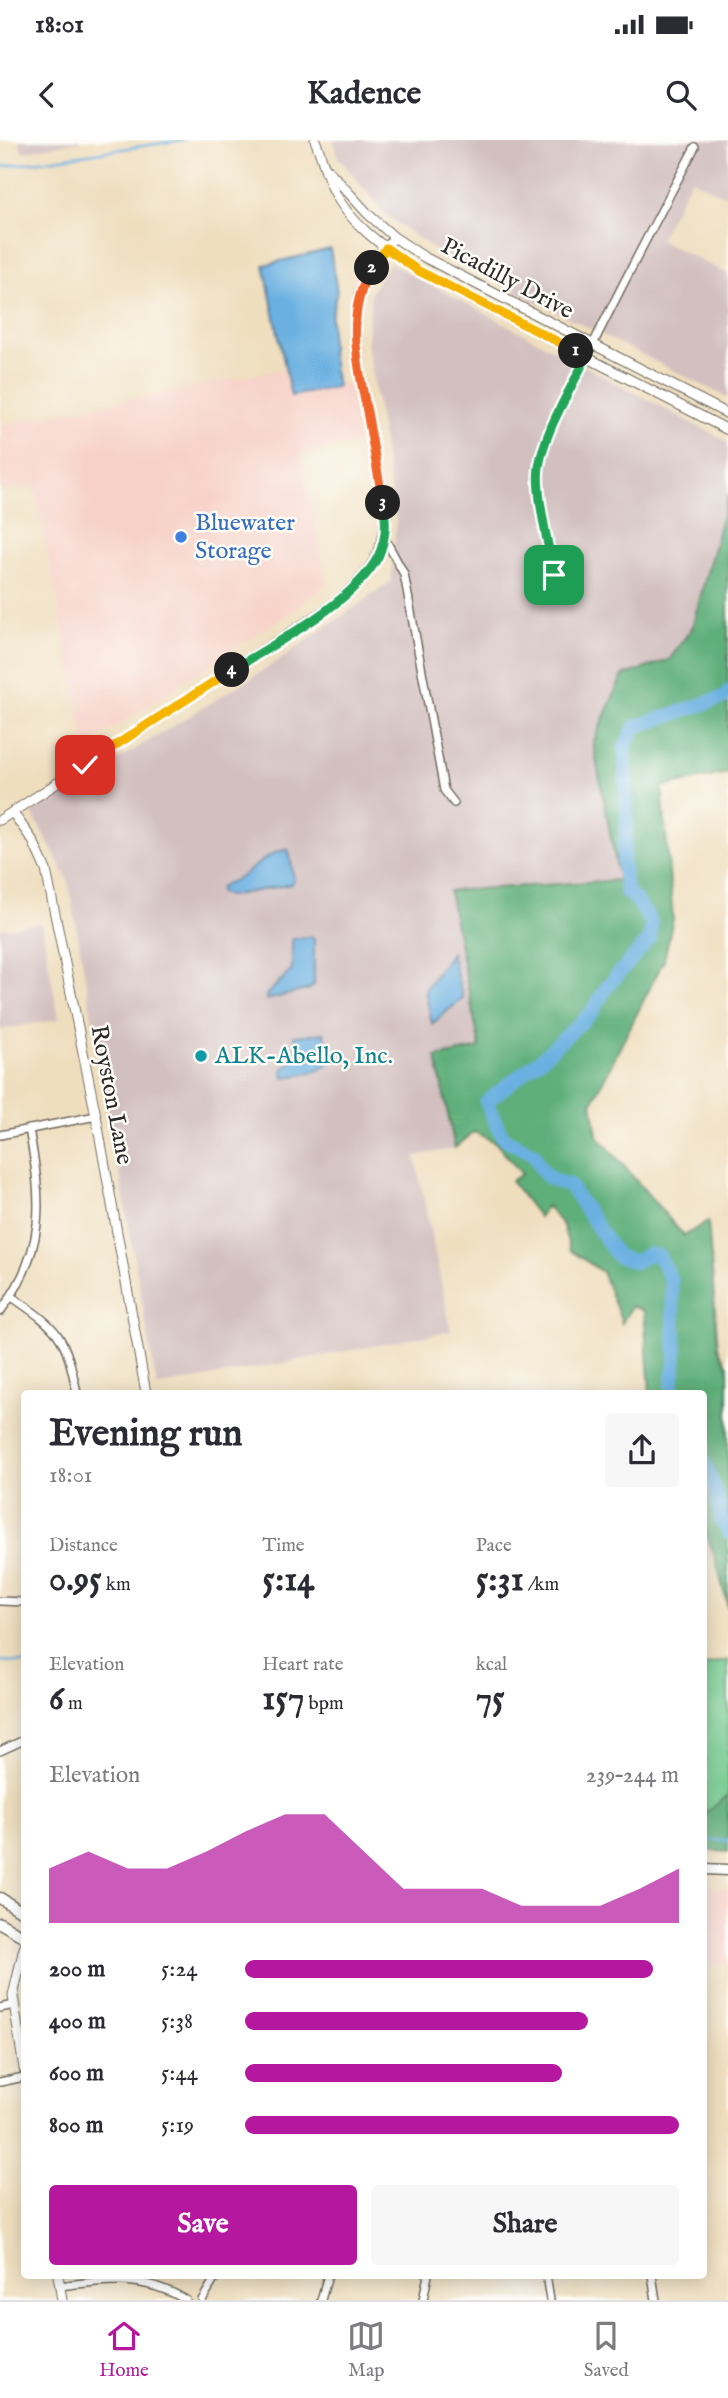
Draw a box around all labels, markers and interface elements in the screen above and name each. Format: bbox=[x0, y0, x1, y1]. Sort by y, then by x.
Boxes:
text: 18:01 bbox=[35, 8, 84, 41]
text: Kadence bbox=[307, 74, 421, 115]
icon: back bbox=[28, 76, 66, 114]
icon: search bbox=[662, 76, 700, 114]
street label: Picadilly Drive bbox=[435, 231, 579, 327]
pin: 2 bbox=[354, 250, 390, 286]
text: 2 bbox=[367, 255, 376, 279]
pin: 1 bbox=[558, 334, 594, 368]
text: 1 bbox=[572, 338, 579, 362]
pin: 3 bbox=[366, 486, 400, 520]
text: 3 bbox=[379, 490, 386, 514]
place label: Bluewater Storage bbox=[195, 508, 295, 567]
marker: Bluewater Storage bbox=[173, 529, 189, 545]
pin bbox=[524, 545, 584, 605]
icon: arrive bbox=[535, 556, 573, 594]
pin: 4 bbox=[215, 652, 250, 688]
text: 4 bbox=[227, 657, 236, 681]
pin bbox=[55, 735, 115, 795]
icon: check bbox=[66, 746, 104, 784]
street label: Royston Lane bbox=[82, 1023, 140, 1167]
place label: ALK-Abello, Inc. bbox=[214, 1041, 393, 1072]
marker: ALK-Abello, Inc. bbox=[193, 1048, 209, 1064]
text: Evening run bbox=[49, 1411, 243, 1459]
button: share bbox=[605, 1413, 679, 1487]
text: 18:01 bbox=[49, 1461, 92, 1490]
text: Distance bbox=[49, 1534, 118, 1558]
text: Time bbox=[262, 1534, 305, 1558]
text: Pace bbox=[476, 1534, 512, 1558]
text: 0.95 bbox=[49, 1558, 102, 1603]
text: 5:14 bbox=[262, 1558, 314, 1603]
text: 5:31 bbox=[476, 1558, 524, 1603]
text: km bbox=[102, 1573, 131, 1597]
text: /km bbox=[524, 1573, 559, 1597]
text: Elevation bbox=[49, 1653, 124, 1677]
text: Heart rate bbox=[262, 1653, 343, 1677]
text: kcal bbox=[476, 1653, 507, 1677]
text: 6 bbox=[49, 1677, 64, 1722]
text: 157 bbox=[262, 1677, 304, 1722]
text: 75 bbox=[476, 1677, 505, 1722]
text: m bbox=[64, 1692, 83, 1716]
text: bpm bbox=[304, 1692, 344, 1716]
text: Elevation bbox=[49, 1761, 140, 1790]
text: 239–244 m bbox=[586, 1761, 679, 1790]
text: 200 m bbox=[49, 1955, 105, 1984]
text: 5:24 bbox=[161, 1955, 197, 1984]
text: 400 m bbox=[49, 2007, 106, 2036]
text: 5:38 bbox=[161, 2007, 193, 2036]
text: 600 m bbox=[49, 2059, 104, 2088]
text: 5:44 bbox=[161, 2059, 198, 2088]
text: 800 m bbox=[49, 2111, 103, 2140]
text: 5:19 bbox=[161, 2111, 194, 2140]
button: Save bbox=[49, 2185, 357, 2265]
button: Share bbox=[371, 2185, 679, 2265]
tab: Home bbox=[99, 2317, 149, 2383]
tab: Map bbox=[347, 2317, 385, 2383]
tab: Saved bbox=[584, 2317, 629, 2383]

